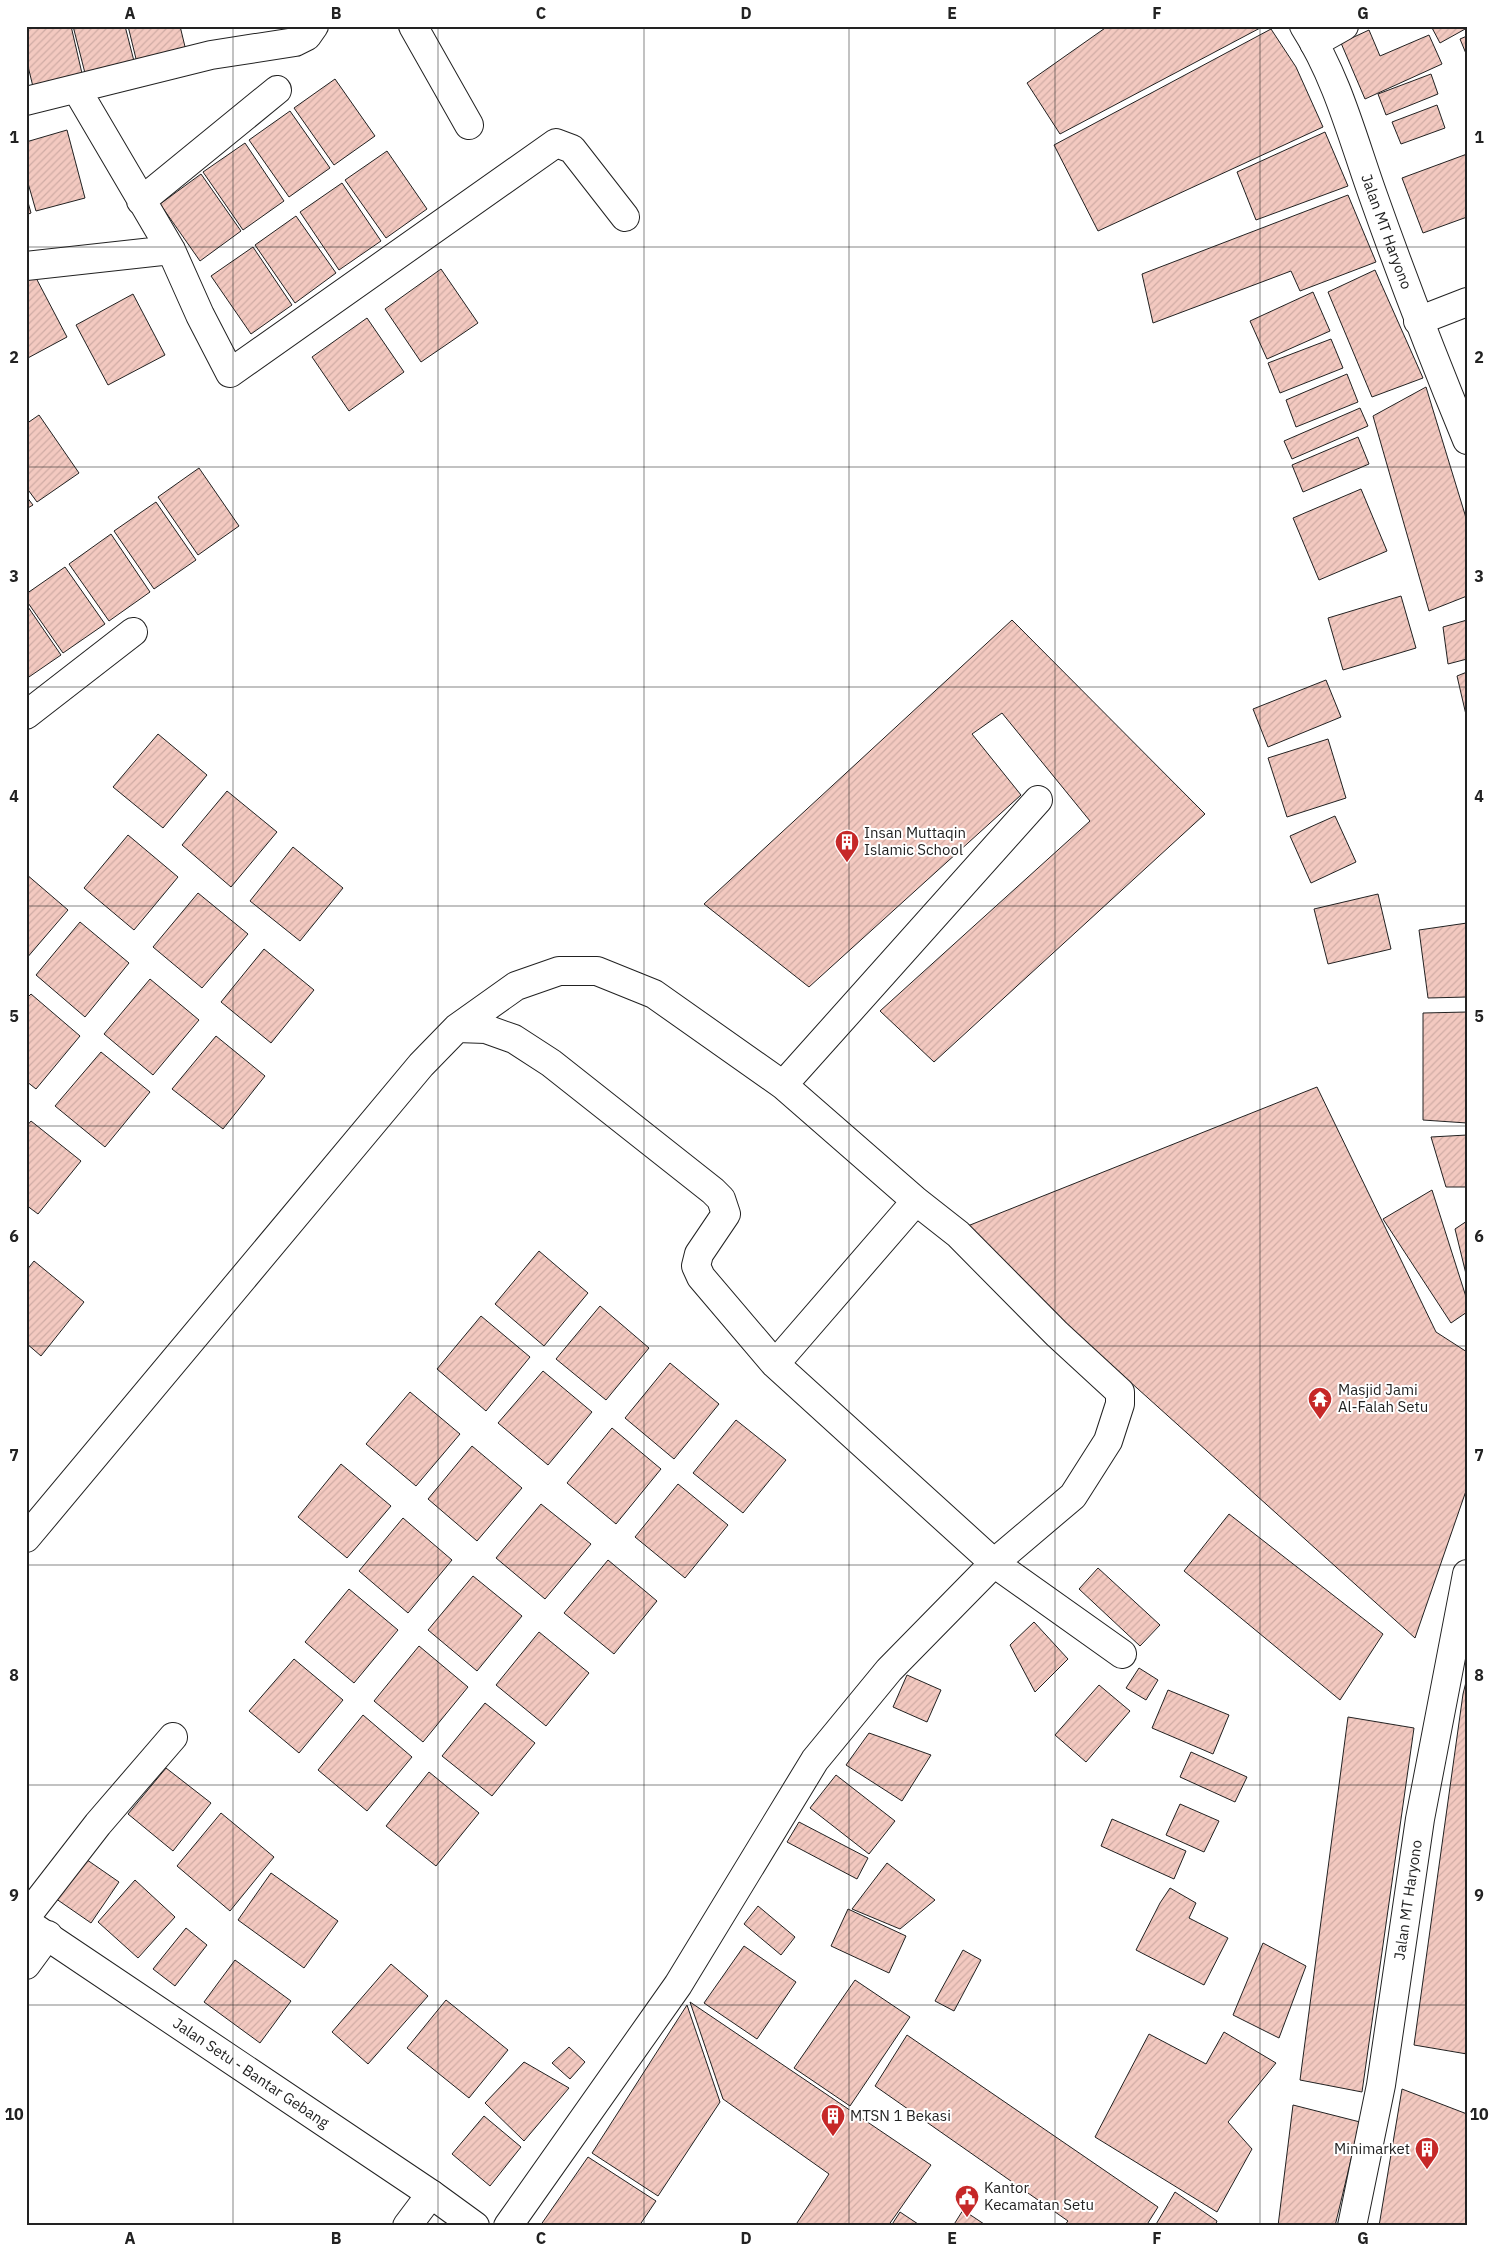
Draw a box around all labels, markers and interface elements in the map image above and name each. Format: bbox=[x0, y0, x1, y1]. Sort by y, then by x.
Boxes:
text: A bbox=[125, 3, 136, 23]
text: B bbox=[331, 3, 342, 23]
text: C bbox=[536, 3, 546, 23]
text: D bbox=[740, 3, 752, 23]
text: E bbox=[947, 3, 957, 23]
text: F bbox=[1152, 3, 1162, 23]
text: G bbox=[1357, 3, 1369, 23]
text: 1 bbox=[9, 127, 19, 147]
text: 1 bbox=[1474, 127, 1484, 147]
street label: Jalan MT Haryono bbox=[1357, 171, 1417, 292]
text: 2 bbox=[9, 347, 19, 367]
text: 2 bbox=[1474, 347, 1484, 367]
text: 3 bbox=[9, 566, 19, 586]
text: 3 bbox=[1474, 566, 1484, 586]
text: 4 bbox=[9, 786, 19, 806]
text: 4 bbox=[1474, 786, 1484, 806]
place label: Insan Muttaqin Islamic School bbox=[864, 823, 966, 859]
building icon: Insan Muttaqin Islamic School bbox=[834, 829, 860, 863]
text: 5 bbox=[9, 1006, 19, 1026]
text: 5 bbox=[1474, 1006, 1484, 1026]
text: 6 bbox=[9, 1226, 19, 1246]
text: 6 bbox=[1474, 1226, 1484, 1246]
place label: Masjid Jami Al-Falah Setu bbox=[1338, 1380, 1428, 1416]
temple icon: Masjid Jami Al-Falah Setu bbox=[1307, 1386, 1333, 1420]
text: 7 bbox=[9, 1445, 19, 1465]
text: 7 bbox=[1474, 1445, 1484, 1465]
text: 8 bbox=[9, 1665, 19, 1685]
text: 8 bbox=[1474, 1665, 1484, 1685]
street label: Jalan MT Haryono bbox=[1389, 1839, 1426, 1961]
text: 9 bbox=[9, 1885, 19, 1905]
text: 9 bbox=[1474, 1885, 1484, 1905]
street label: Jalan Setu - Bantar Gebang bbox=[169, 2013, 333, 2132]
building icon: MTSN 1 Bekasi bbox=[820, 2103, 846, 2137]
text: 10 bbox=[4, 2104, 24, 2124]
text: 10 bbox=[1469, 2104, 1489, 2124]
place label: MTSN 1 Bekasi bbox=[850, 2106, 951, 2125]
building icon: Minimarket bbox=[1414, 2136, 1440, 2170]
place label: Minimarket bbox=[1334, 2139, 1410, 2158]
place label: Kantor Kecamatan Setu bbox=[984, 2178, 1094, 2214]
public building icon: Kantor Kecamatan Setu bbox=[954, 2184, 980, 2218]
text: A bbox=[125, 2228, 136, 2248]
text: B bbox=[331, 2228, 342, 2248]
text: C bbox=[536, 2228, 546, 2248]
text: D bbox=[740, 2228, 752, 2248]
text: E bbox=[947, 2228, 957, 2248]
text: F bbox=[1152, 2228, 1162, 2248]
text: G bbox=[1357, 2228, 1369, 2248]

